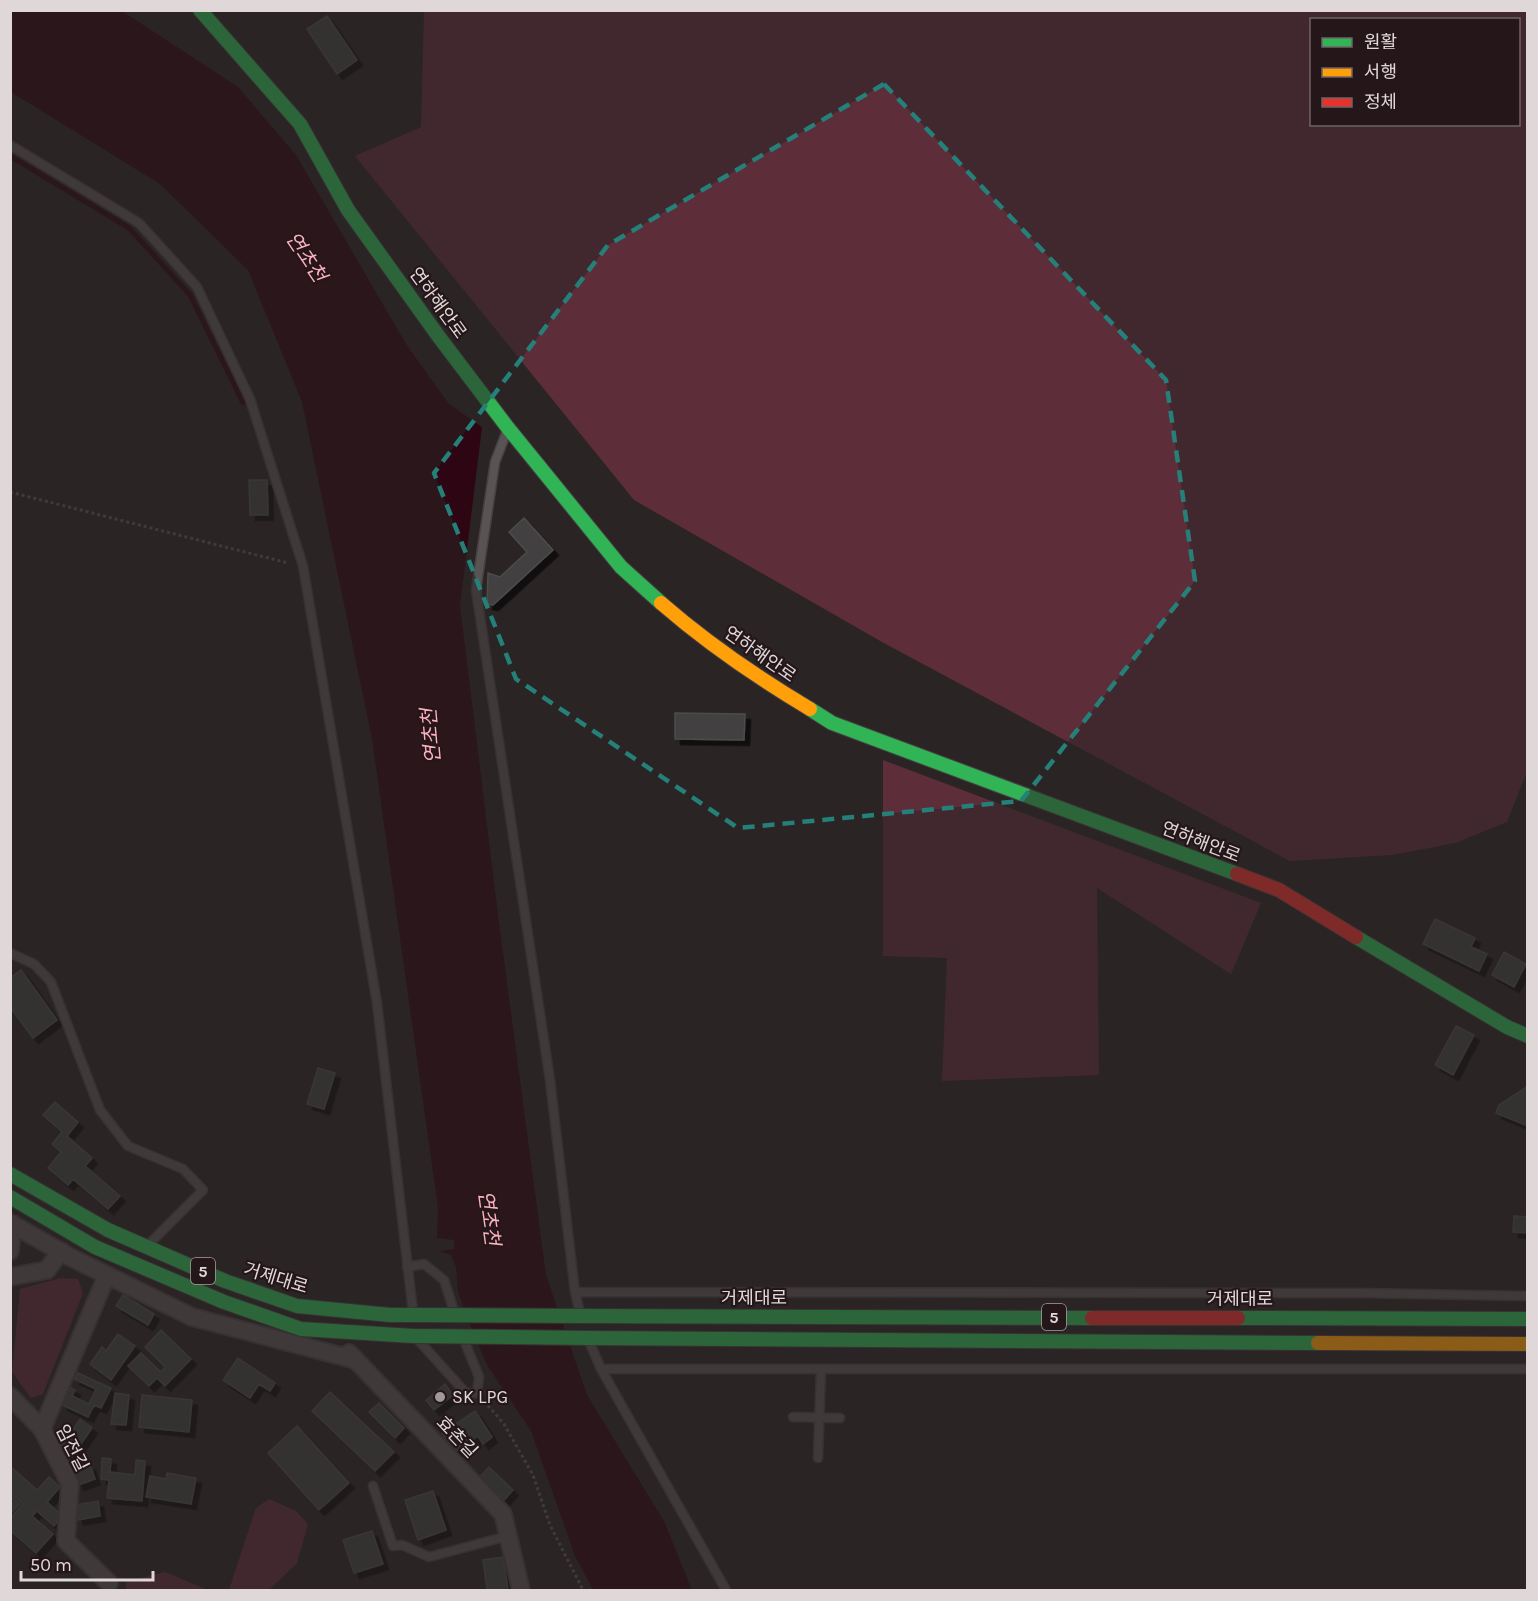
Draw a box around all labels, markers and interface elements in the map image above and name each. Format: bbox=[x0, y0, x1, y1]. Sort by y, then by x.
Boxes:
legend bbox=[1310, 18, 1520, 126]
text: 원활 bbox=[1364, 31, 1397, 53]
text: 서행 bbox=[1364, 61, 1397, 83]
text: 정체 bbox=[1364, 91, 1397, 113]
water label: 연초천 bbox=[281, 228, 332, 288]
street label: 연하해안로 bbox=[405, 263, 471, 343]
street label: 연하해안로 bbox=[720, 621, 800, 687]
water label: 연초천 bbox=[417, 705, 445, 764]
street label: 연하해안로 bbox=[1158, 817, 1244, 867]
water label: 연초천 bbox=[474, 1189, 505, 1250]
road number: 5 bbox=[191, 1258, 215, 1284]
street label: 거제대로 bbox=[241, 1258, 311, 1298]
street label: 거제대로 bbox=[721, 1287, 787, 1309]
street label: 거제대로 bbox=[1207, 1288, 1273, 1310]
road number: 5 bbox=[1042, 1304, 1066, 1330]
place label: SK LPG bbox=[452, 1386, 508, 1408]
marker: SK LPG bbox=[433, 1390, 447, 1404]
street label: 효촌길 bbox=[432, 1411, 482, 1463]
street label: 임전길 bbox=[51, 1421, 93, 1475]
scale bar bbox=[21, 1544, 153, 1582]
text: 50 m bbox=[30, 1554, 72, 1576]

